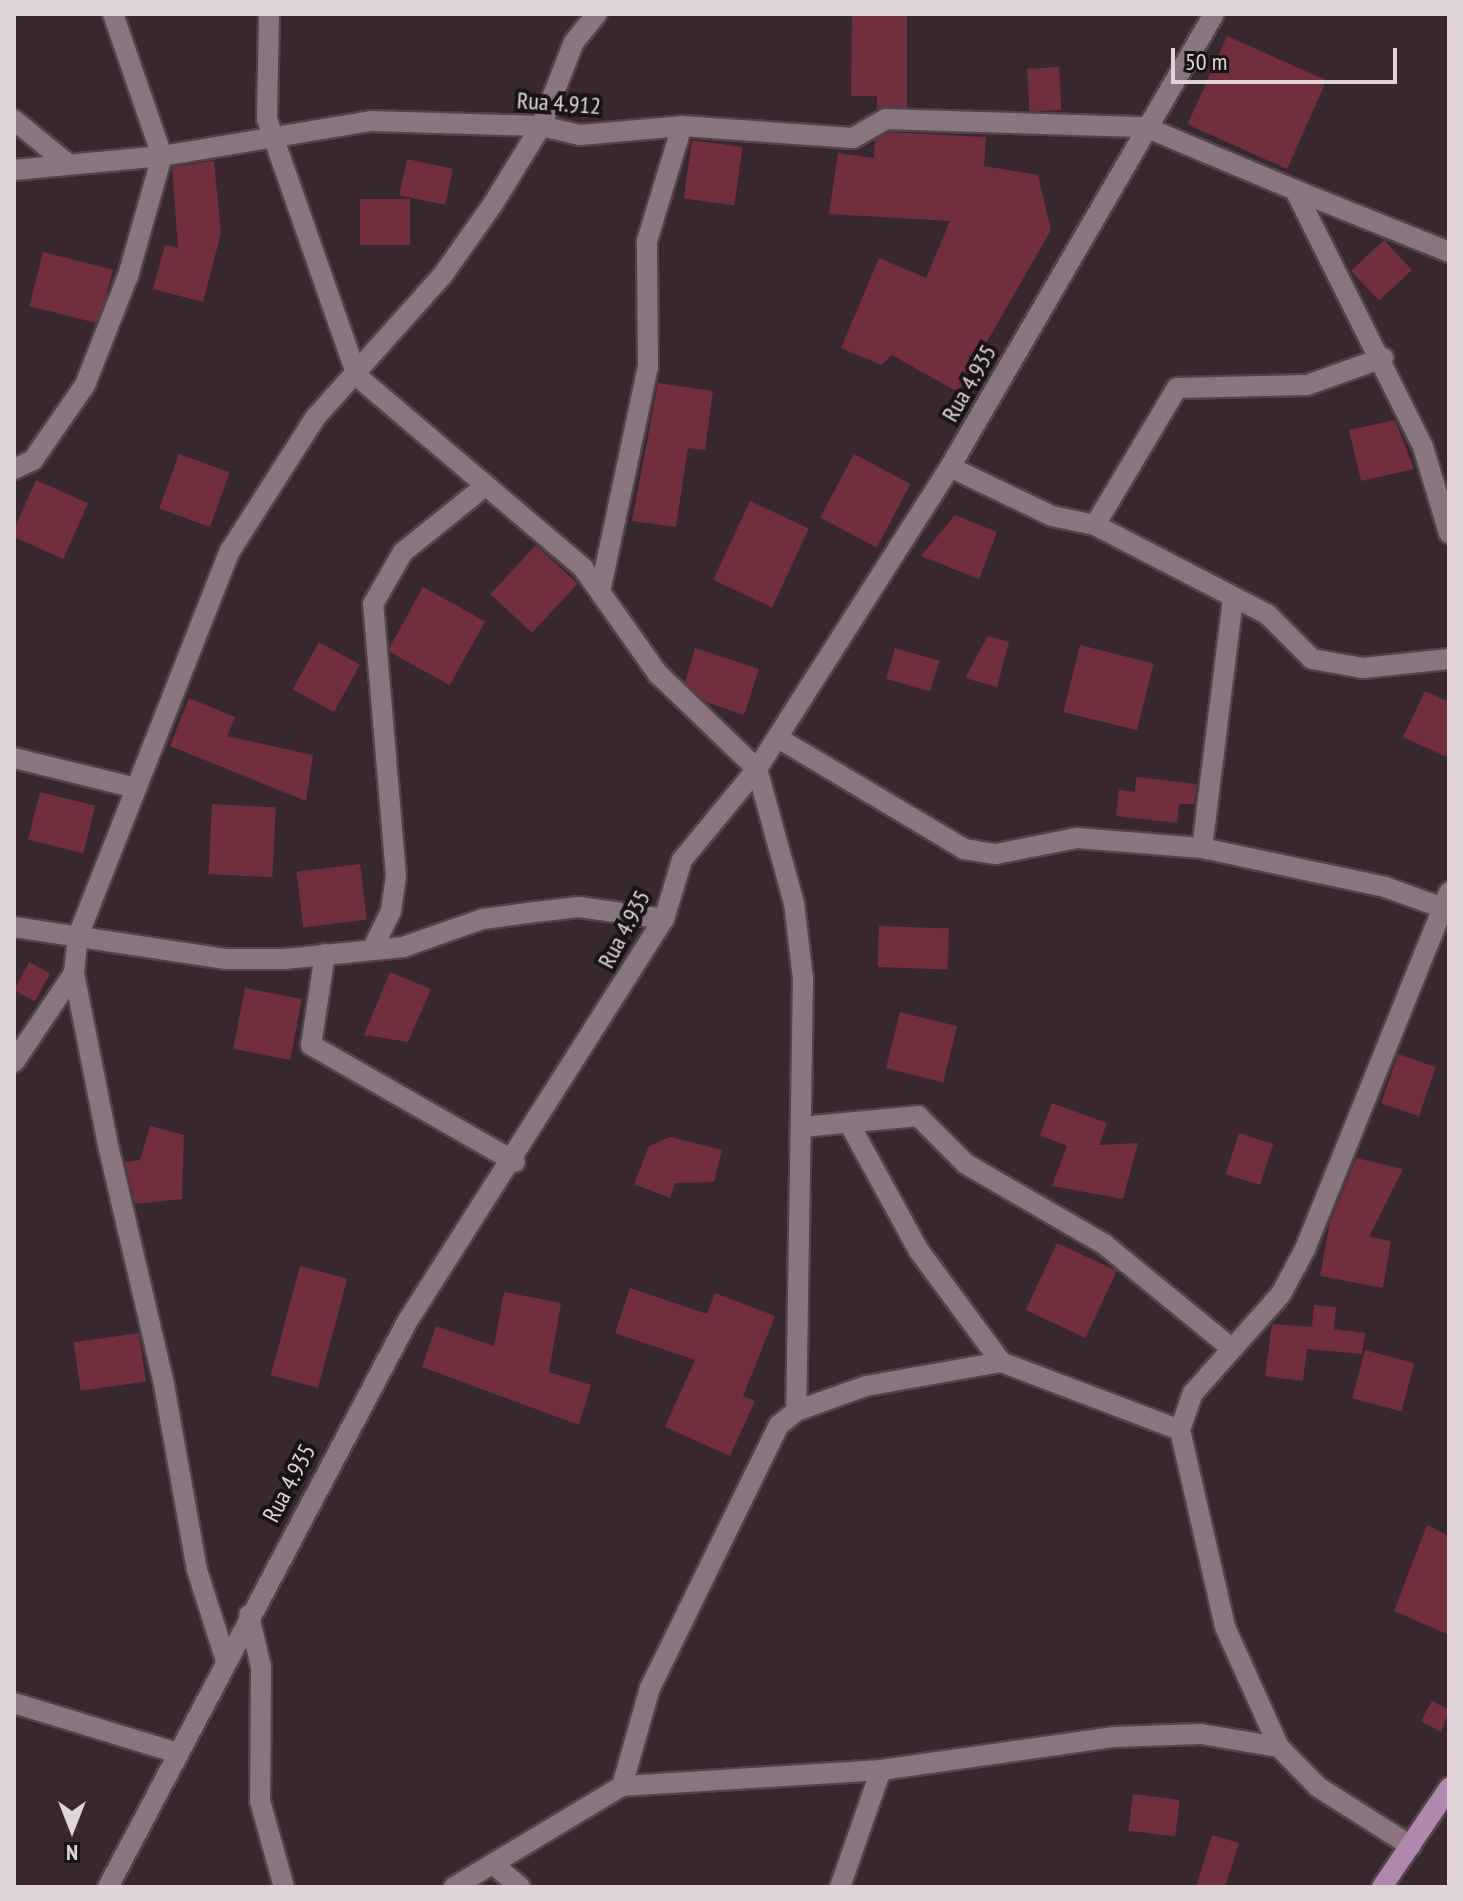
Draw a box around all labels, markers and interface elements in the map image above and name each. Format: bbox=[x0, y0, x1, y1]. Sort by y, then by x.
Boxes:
scale bar bbox=[1175, 32, 1401, 82]
text: 50 m bbox=[1185, 46, 1227, 77]
street label: Rua 4.912 bbox=[516, 86, 602, 120]
street label: Rua 4.935 bbox=[936, 339, 1002, 427]
street label: Rua 4.935 bbox=[592, 885, 656, 973]
street label: Rua 4.935 bbox=[257, 1439, 321, 1527]
north arrow bbox=[32, 1789, 112, 1869]
text: N bbox=[66, 1839, 78, 1867]

